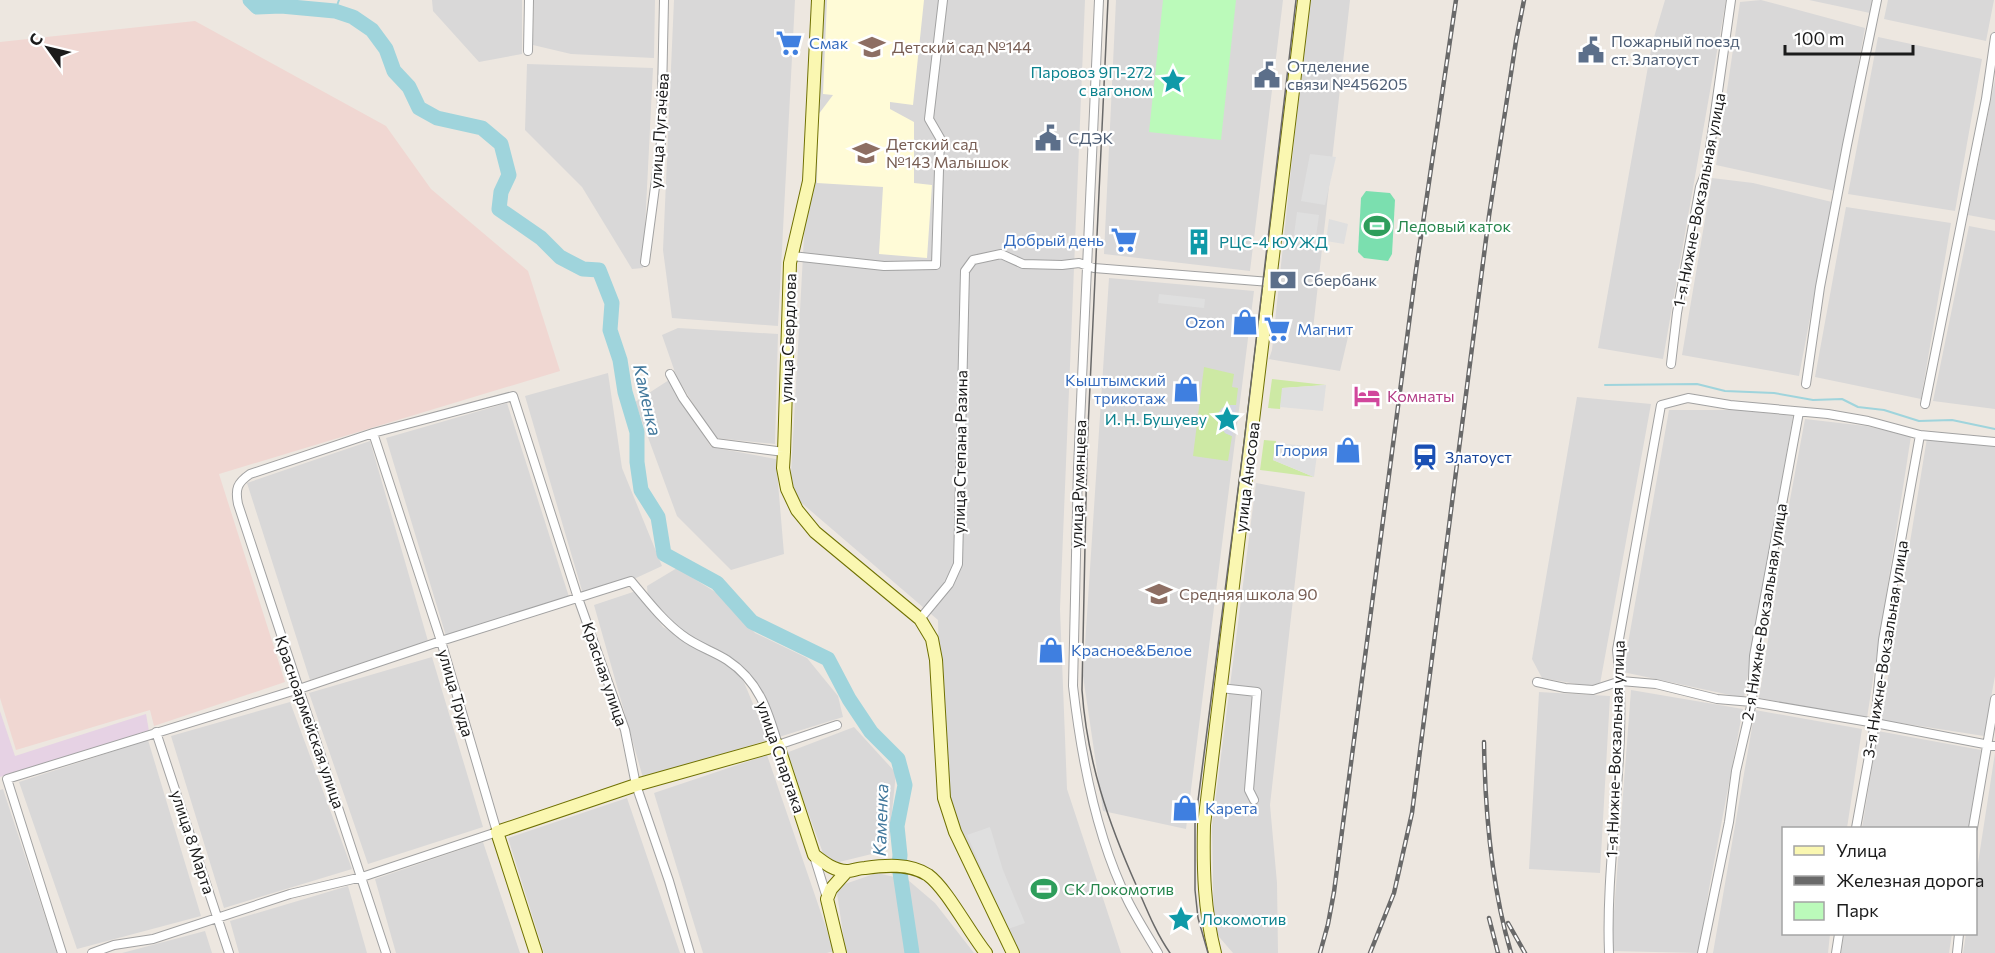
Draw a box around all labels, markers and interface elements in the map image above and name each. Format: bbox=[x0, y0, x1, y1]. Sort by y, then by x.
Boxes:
north arrow bbox=[18, 18, 78, 78]
scale bar bbox=[1785, 18, 1912, 56]
text: 100 m bbox=[1794, 27, 1844, 49]
supermarket icon: Смак bbox=[774, 28, 804, 58]
text: С bbox=[24, 29, 46, 49]
place label: Пожарный поезд ст. Златоуст bbox=[1611, 31, 1740, 68]
school or university icon: Детский сад №144 bbox=[857, 32, 887, 62]
place label: Смак bbox=[809, 33, 849, 52]
public building icon: Пожарный поезд ст. Златоуст bbox=[1576, 35, 1606, 65]
place label: Детский сад №144 bbox=[892, 37, 1032, 56]
place label: Отделение связи №456205 bbox=[1287, 56, 1407, 93]
public building icon: Отделение связи №456205 bbox=[1252, 60, 1282, 90]
place label: Паровоз 9П-272 с вагоном bbox=[1030, 62, 1153, 99]
place icon: Паровоз 9П-272 с вагоном bbox=[1158, 66, 1188, 96]
street label: улица Пугачёва bbox=[645, 72, 672, 190]
street label: 1-я Нижне-Вокзальная улица bbox=[1668, 91, 1729, 309]
public building icon: СДЭК bbox=[1033, 123, 1063, 153]
place label: СДЭК bbox=[1068, 128, 1113, 147]
place label: Детский сад №143 Малышок bbox=[886, 134, 1010, 171]
school or university icon: Детский сад №143 Малышок bbox=[851, 138, 881, 168]
sports icon: Ледовый каток bbox=[1362, 211, 1392, 241]
place label: Ледовый каток bbox=[1397, 216, 1512, 235]
supermarket icon: Добрый день bbox=[1109, 225, 1139, 255]
building icon: РЦС-4 ЮУЖД bbox=[1184, 227, 1214, 257]
place label: Добрый день bbox=[1004, 230, 1104, 249]
place label: РЦС-4 ЮУЖД bbox=[1219, 232, 1328, 251]
bank icon: Сбербанк bbox=[1268, 265, 1298, 295]
place label: Сбербанк bbox=[1303, 270, 1378, 289]
street label: улица Свердлова bbox=[776, 273, 799, 403]
shop icon: Ozon bbox=[1230, 307, 1260, 337]
place label: Ozon bbox=[1185, 312, 1225, 331]
supermarket icon: Магнит bbox=[1262, 314, 1292, 344]
place label: Магнит bbox=[1297, 319, 1354, 338]
water label: Каменка bbox=[629, 362, 667, 438]
street label: улица Степана Разина bbox=[949, 370, 970, 534]
place label: Кыштымский трикотаж bbox=[1065, 370, 1166, 407]
shop icon: Кыштымский трикотаж bbox=[1171, 374, 1201, 404]
hotel icon: Комнаты bbox=[1352, 381, 1382, 411]
place label: Комнаты bbox=[1387, 386, 1455, 405]
place icon: И. Н. Бушуеву bbox=[1212, 404, 1242, 434]
place label: И. Н. Бушуеву bbox=[1105, 409, 1207, 428]
street label: улица Румянцева bbox=[1066, 419, 1089, 549]
street label: улица Аносова bbox=[1230, 421, 1263, 533]
shop icon: Глория bbox=[1333, 435, 1363, 465]
place label: Глория bbox=[1275, 440, 1328, 459]
station icon: Златоуст bbox=[1410, 442, 1440, 472]
place label: Златоуст bbox=[1445, 447, 1512, 466]
street label: 2-я Нижне-Вокзальная улица bbox=[1737, 502, 1790, 722]
street label: 3-я Нижне-Вокзальная улица bbox=[1858, 539, 1911, 759]
school or university icon: Средняя школа 90 bbox=[1144, 579, 1174, 609]
place label: Средняя школа 90 bbox=[1179, 584, 1318, 603]
street label: Красная улица bbox=[579, 619, 632, 728]
street label: Красноармейская улица bbox=[272, 633, 349, 811]
shop icon: Красное&Белое bbox=[1036, 635, 1066, 665]
place label: Красное&Белое bbox=[1071, 640, 1192, 659]
street label: 1-я Нижне-Вокзальная улица bbox=[1601, 640, 1628, 858]
street label: улица Труда bbox=[435, 647, 478, 739]
street label: улица Спартака bbox=[753, 698, 810, 815]
water label: Каменка bbox=[868, 783, 892, 857]
street label: улица 8 Марта bbox=[168, 787, 219, 896]
shop icon: Карета bbox=[1170, 793, 1200, 823]
place label: Карета bbox=[1205, 798, 1258, 817]
legend bbox=[1782, 827, 1977, 935]
text: Улица bbox=[1836, 839, 1887, 861]
text: Железная дорога bbox=[1836, 869, 1984, 891]
sports icon: СК Локомотив bbox=[1029, 874, 1059, 904]
place label: СК Локомотив bbox=[1064, 879, 1174, 898]
text: Парк bbox=[1836, 899, 1879, 921]
place icon: Локомотив bbox=[1166, 904, 1196, 934]
place label: Локомотив bbox=[1201, 909, 1286, 928]

